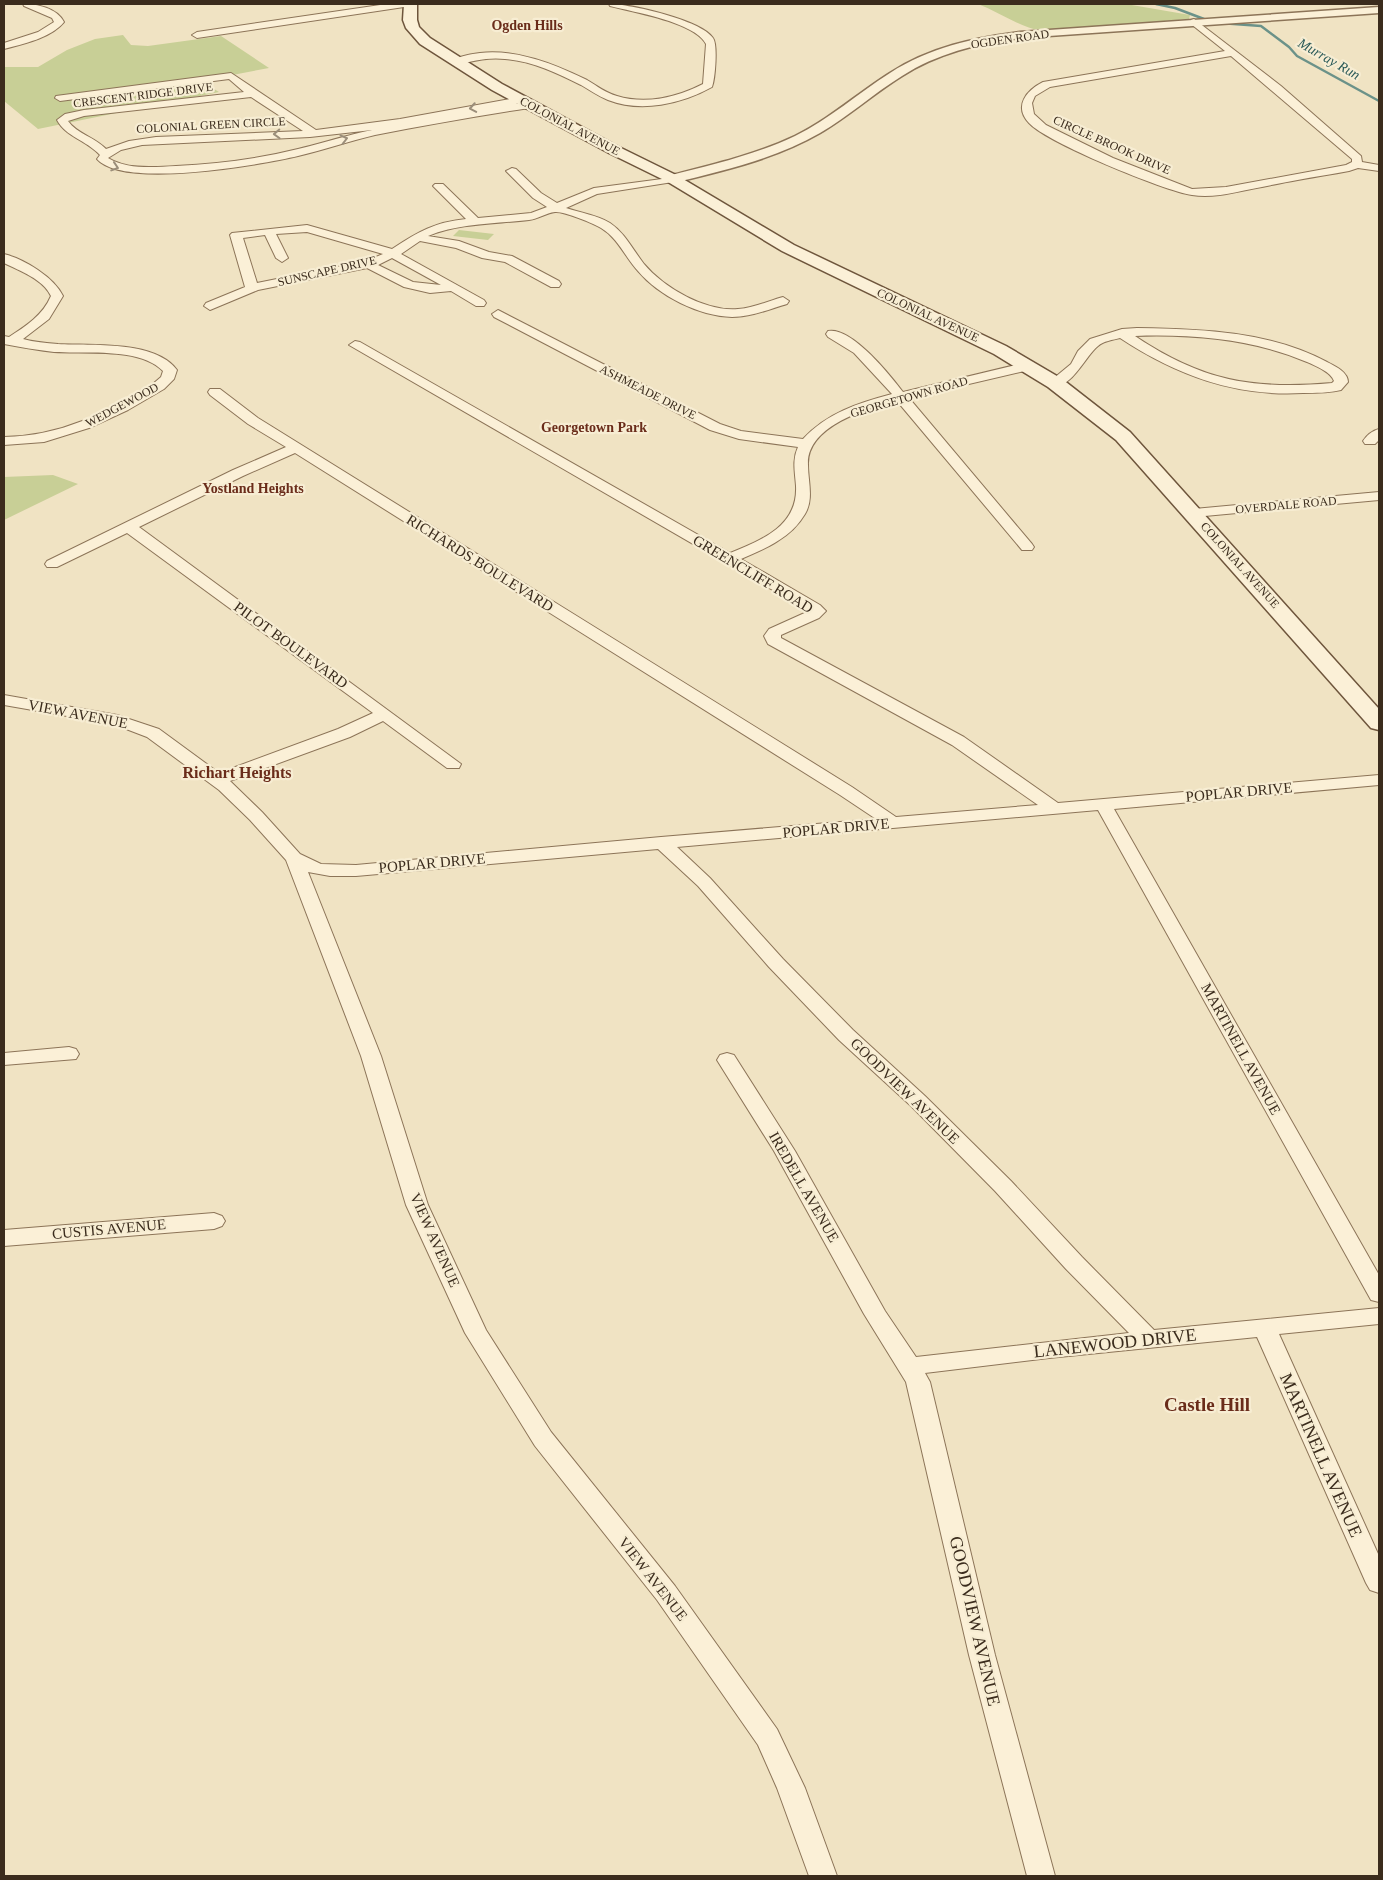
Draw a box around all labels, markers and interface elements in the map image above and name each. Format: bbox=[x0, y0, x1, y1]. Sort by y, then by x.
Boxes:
district label: Ogden Hills bbox=[491, 18, 563, 33]
street label: OGDEN ROAD bbox=[970, 27, 1050, 51]
water label: Murray Run bbox=[1295, 35, 1363, 83]
street label: CRESCENT RIDGE DRIVE bbox=[72, 79, 214, 111]
street label: COLONIAL AVENUE bbox=[518, 94, 622, 158]
one-way arrow bbox=[468, 102, 476, 113]
street label: CIRCLE BROOK DRIVE bbox=[1051, 113, 1173, 177]
street label: COLONIAL GREEN CIRCLE bbox=[136, 114, 286, 136]
one-way arrow bbox=[273, 129, 281, 140]
one-way arrow bbox=[340, 135, 348, 145]
one-way arrow bbox=[111, 161, 119, 171]
street label: SUNSCAPE DRIVE bbox=[276, 253, 378, 289]
street label: COLONIAL AVENUE bbox=[875, 285, 981, 345]
street label: ASHMEADE DRIVE bbox=[597, 362, 699, 422]
street label: GEORGETOWN ROAD bbox=[849, 373, 970, 420]
street label: WEDGEWOOD bbox=[83, 380, 161, 430]
district label: Georgetown Park bbox=[541, 420, 647, 435]
district label: Yostland Heights bbox=[202, 481, 304, 496]
street label: OVERDALE ROAD bbox=[1235, 494, 1338, 516]
street label: RICHARDS BOULEVARD bbox=[404, 511, 557, 615]
street label: COLONIAL AVENUE bbox=[1198, 519, 1282, 611]
street label: GREENCLIFF ROAD bbox=[690, 532, 816, 616]
street label: PILOT BOULEVARD bbox=[231, 598, 351, 692]
street label: VIEW AVENUE bbox=[27, 696, 129, 732]
district label: Richart Heights bbox=[183, 764, 291, 782]
street label: POPLAR DRIVE bbox=[1185, 779, 1293, 805]
street label: POPLAR DRIVE bbox=[782, 815, 890, 841]
street label: POPLAR DRIVE bbox=[378, 850, 486, 876]
street label: MARTINELL AVENUE bbox=[1198, 980, 1284, 1118]
street label: GOODVIEW AVENUE bbox=[847, 1035, 963, 1147]
street label: IREDELL AVENUE bbox=[766, 1129, 842, 1245]
street label: VIEW AVENUE bbox=[407, 1190, 463, 1290]
street label: CUSTIS AVENUE bbox=[51, 1216, 167, 1242]
street label: LANEWOOD DRIVE bbox=[1033, 1325, 1197, 1361]
street label: MARTINELL AVENUE bbox=[1276, 1370, 1366, 1540]
district label: Castle Hill bbox=[1164, 1394, 1250, 1415]
street label: VIEW AVENUE bbox=[615, 1534, 691, 1624]
street label: GOODVIEW AVENUE bbox=[946, 1534, 1004, 1708]

